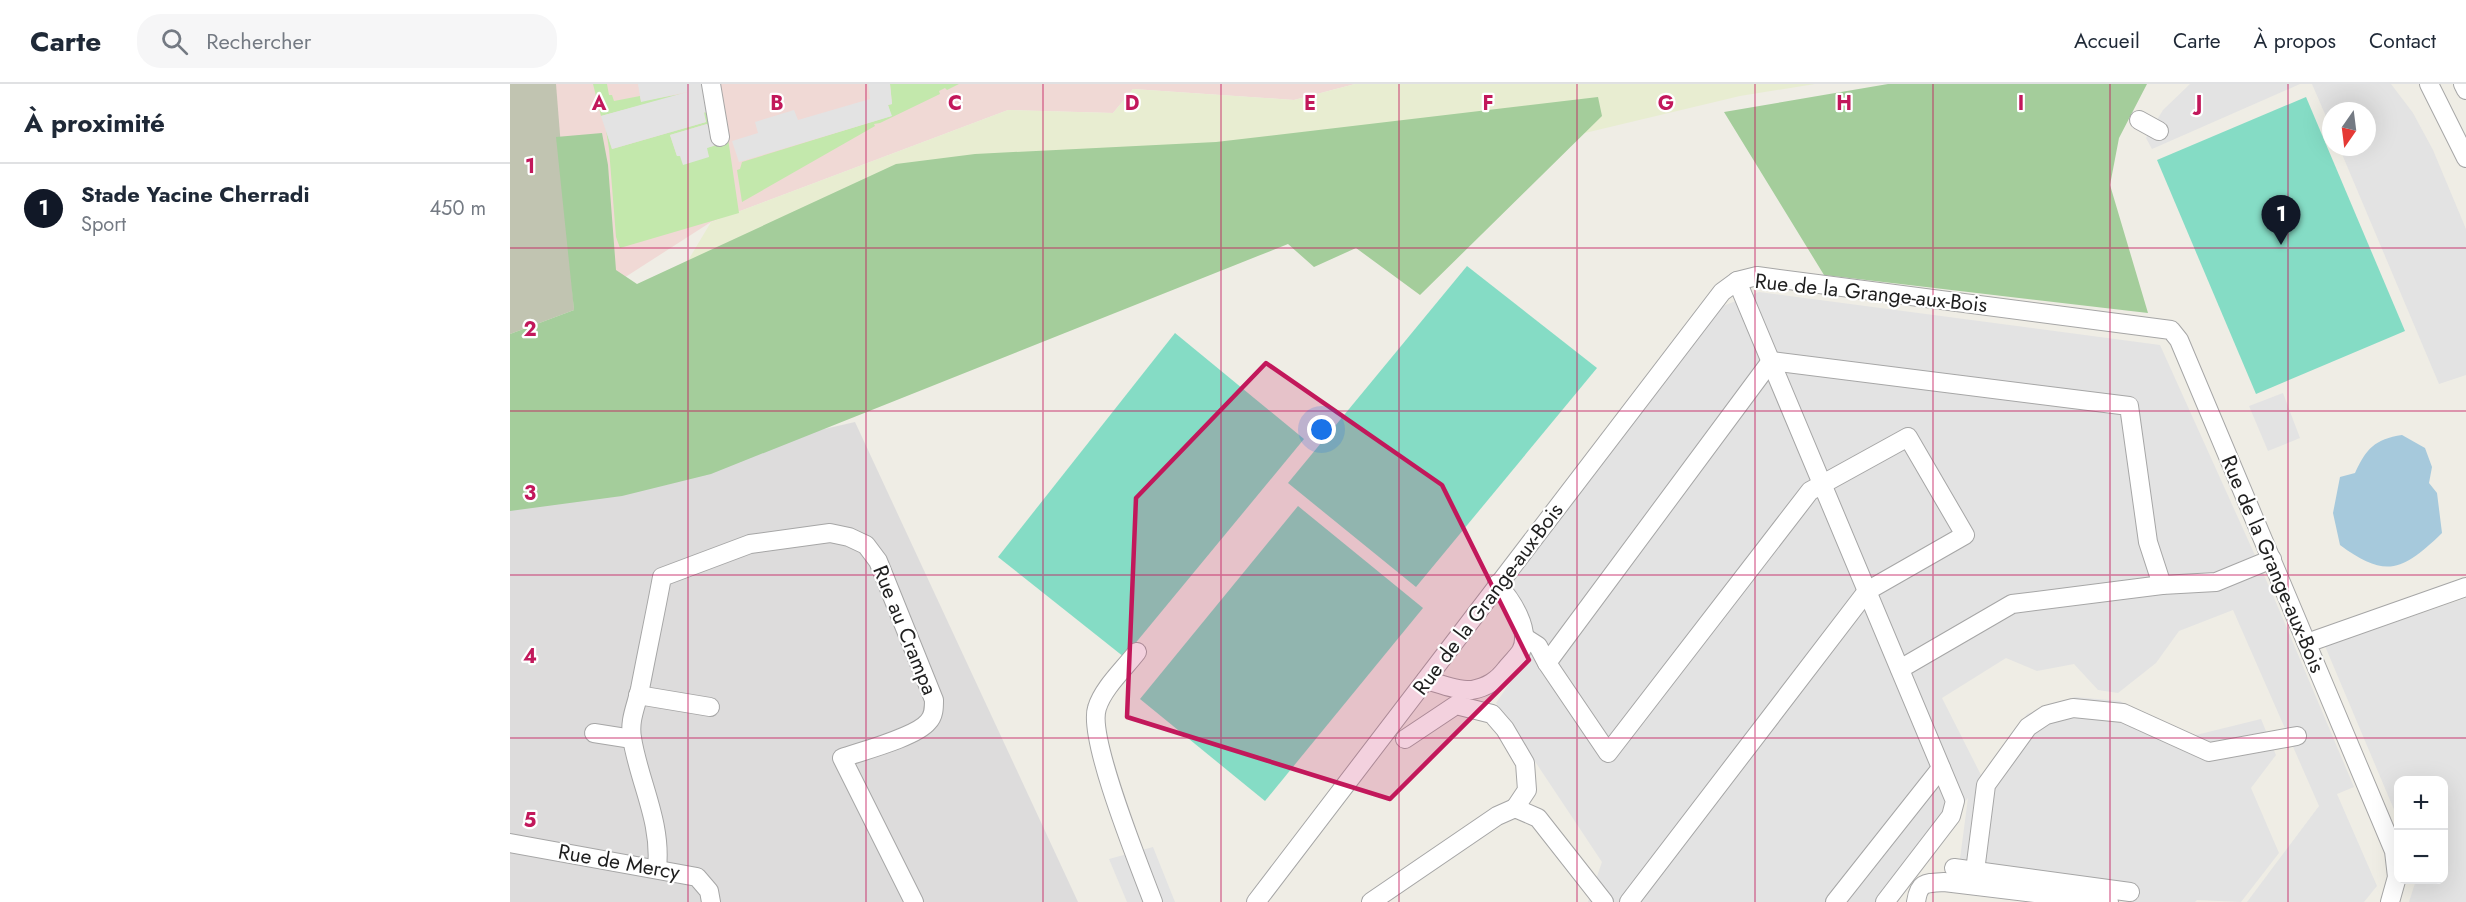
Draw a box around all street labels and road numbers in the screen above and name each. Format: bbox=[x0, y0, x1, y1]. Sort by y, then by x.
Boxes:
street label: Rue de la Grange-aux-Bois bbox=[1753, 266, 1989, 320]
street label: Rue de la Grange-aux-Bois bbox=[2214, 451, 2332, 677]
street label: Rue de la Grange-aux-Bois bbox=[1406, 497, 1570, 701]
street label: Rue au Crampa bbox=[865, 561, 945, 699]
street label: Rue de Mercy bbox=[556, 837, 683, 888]

